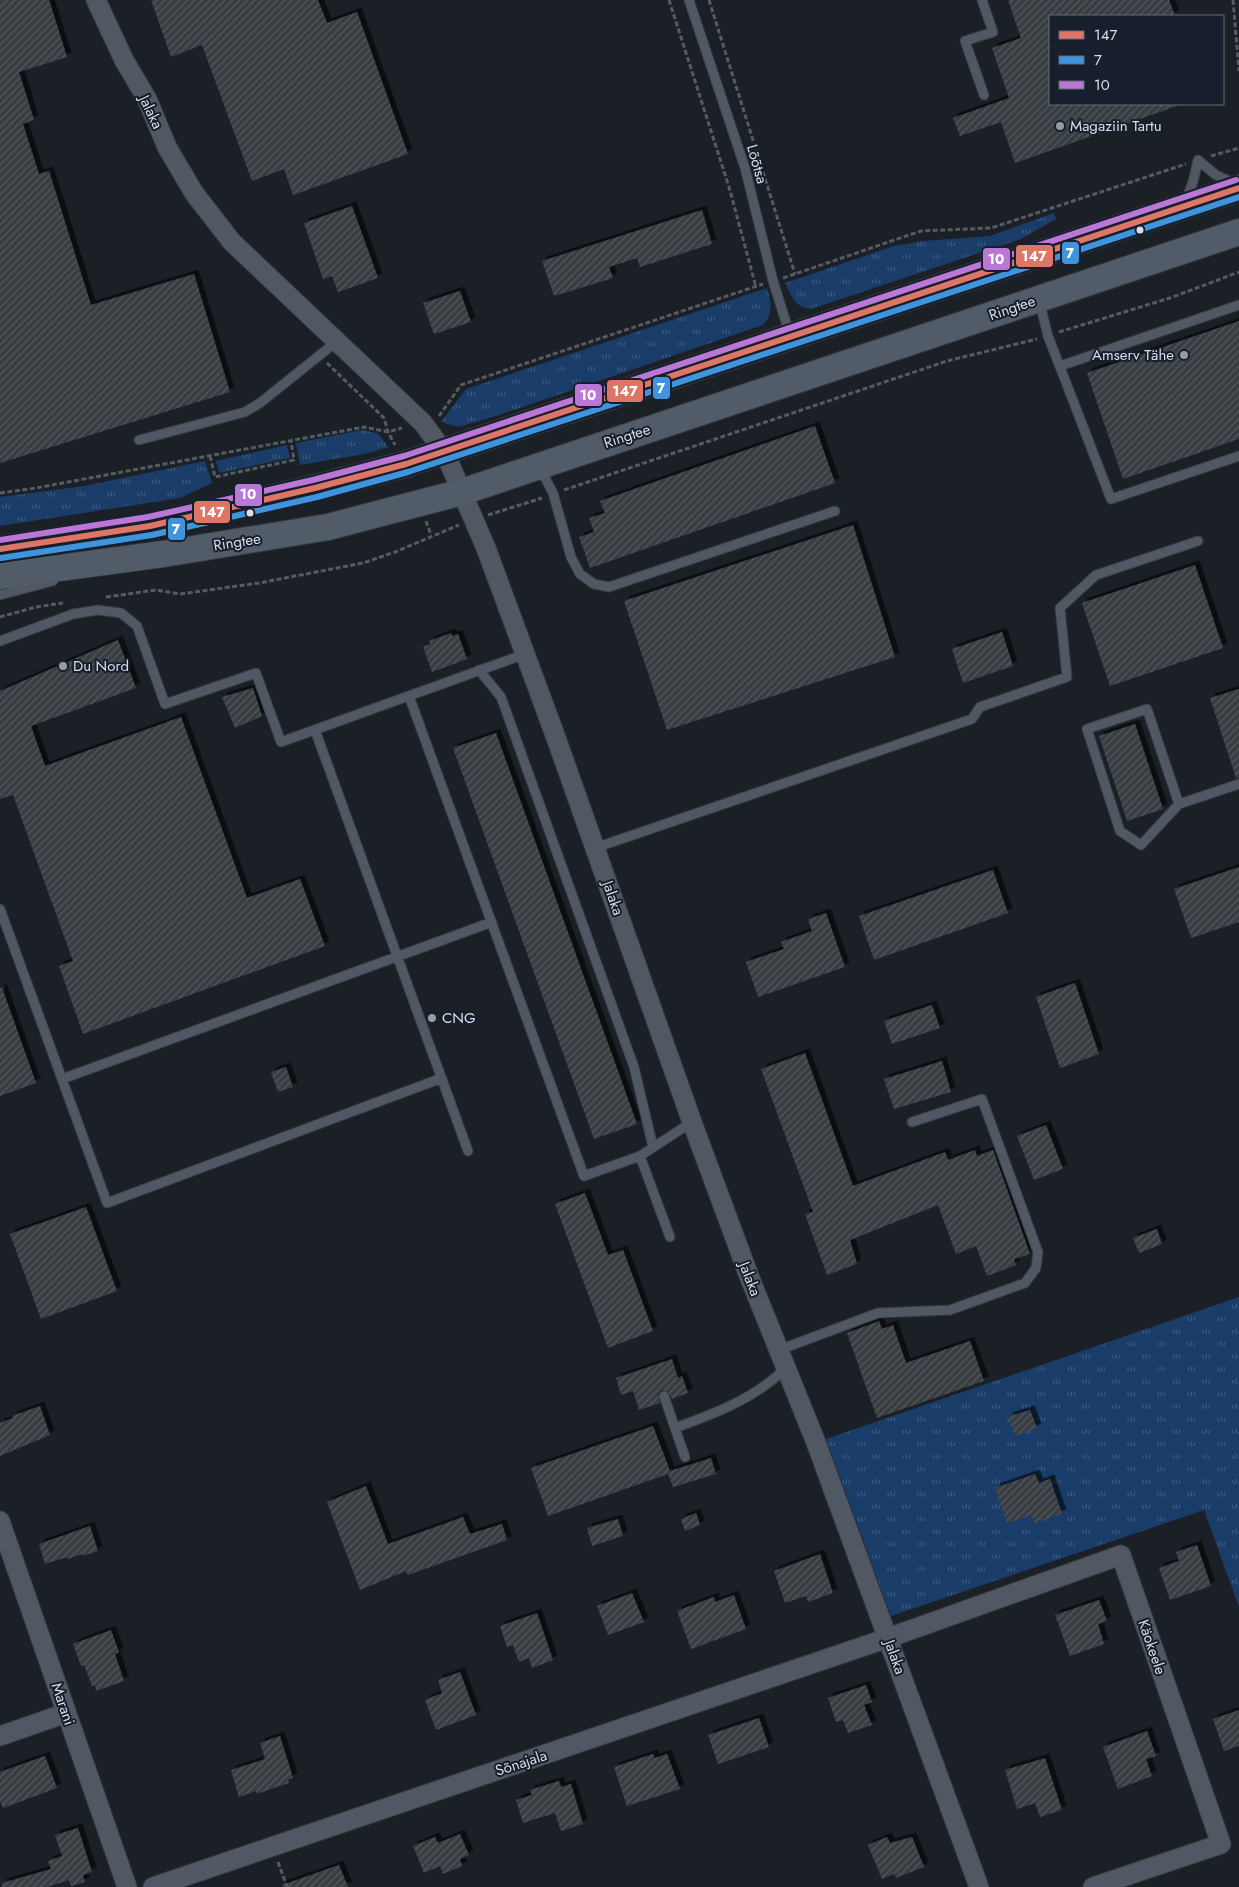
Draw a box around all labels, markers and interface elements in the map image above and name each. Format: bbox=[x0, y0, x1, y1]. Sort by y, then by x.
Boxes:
legend bbox=[1049, 15, 1224, 105]
text: 147 bbox=[1094, 24, 1117, 46]
text: 7 bbox=[1094, 49, 1102, 71]
text: 10 bbox=[1094, 74, 1110, 96]
street label: Jalaka bbox=[133, 90, 168, 133]
place label: Magaziin Tartu bbox=[1070, 115, 1162, 137]
marker: Magaziin Tartu bbox=[1054, 120, 1066, 132]
street label: Lõõtsa bbox=[741, 142, 773, 186]
unlabelled marker bbox=[1135, 225, 1145, 235]
line badge: 7 bbox=[1061, 241, 1080, 265]
text: 7 bbox=[1066, 243, 1075, 263]
line badge: 147 bbox=[1015, 244, 1054, 268]
text: 147 bbox=[1021, 246, 1047, 266]
line badge: 10 bbox=[982, 247, 1011, 271]
text: 10 bbox=[988, 249, 1004, 269]
street label: Ringtee bbox=[986, 290, 1038, 326]
place label: Amserv Tähe bbox=[1092, 344, 1174, 366]
marker: Amserv Tähe bbox=[1178, 349, 1190, 361]
line badge: 7 bbox=[652, 376, 671, 400]
text: 7 bbox=[657, 378, 666, 398]
line badge: 147 bbox=[606, 379, 644, 403]
text: 147 bbox=[612, 381, 638, 401]
line badge: 10 bbox=[574, 383, 603, 407]
text: 10 bbox=[580, 385, 596, 405]
street label: Ringtee bbox=[601, 418, 653, 454]
line badge: 10 bbox=[234, 483, 263, 507]
text: 10 bbox=[240, 484, 256, 504]
line badge: 147 bbox=[193, 500, 231, 524]
text: 147 bbox=[199, 502, 225, 522]
unlabelled marker bbox=[245, 508, 255, 518]
line badge: 7 bbox=[167, 517, 186, 541]
text: 7 bbox=[172, 519, 181, 539]
street label: Ringtee bbox=[212, 527, 263, 557]
place label: Du Nord bbox=[73, 655, 129, 677]
marker: Du Nord bbox=[57, 660, 69, 672]
street label: Jalaka bbox=[596, 876, 629, 918]
place label: CNG bbox=[442, 1007, 476, 1029]
marker: CNG bbox=[426, 1012, 438, 1024]
street label: Jalaka bbox=[733, 1257, 767, 1299]
street label: Käokeele bbox=[1132, 1616, 1172, 1678]
street label: Jalaka bbox=[878, 1635, 911, 1677]
street label: Marani bbox=[46, 1680, 80, 1728]
street label: Sõnajala bbox=[492, 1744, 550, 1782]

